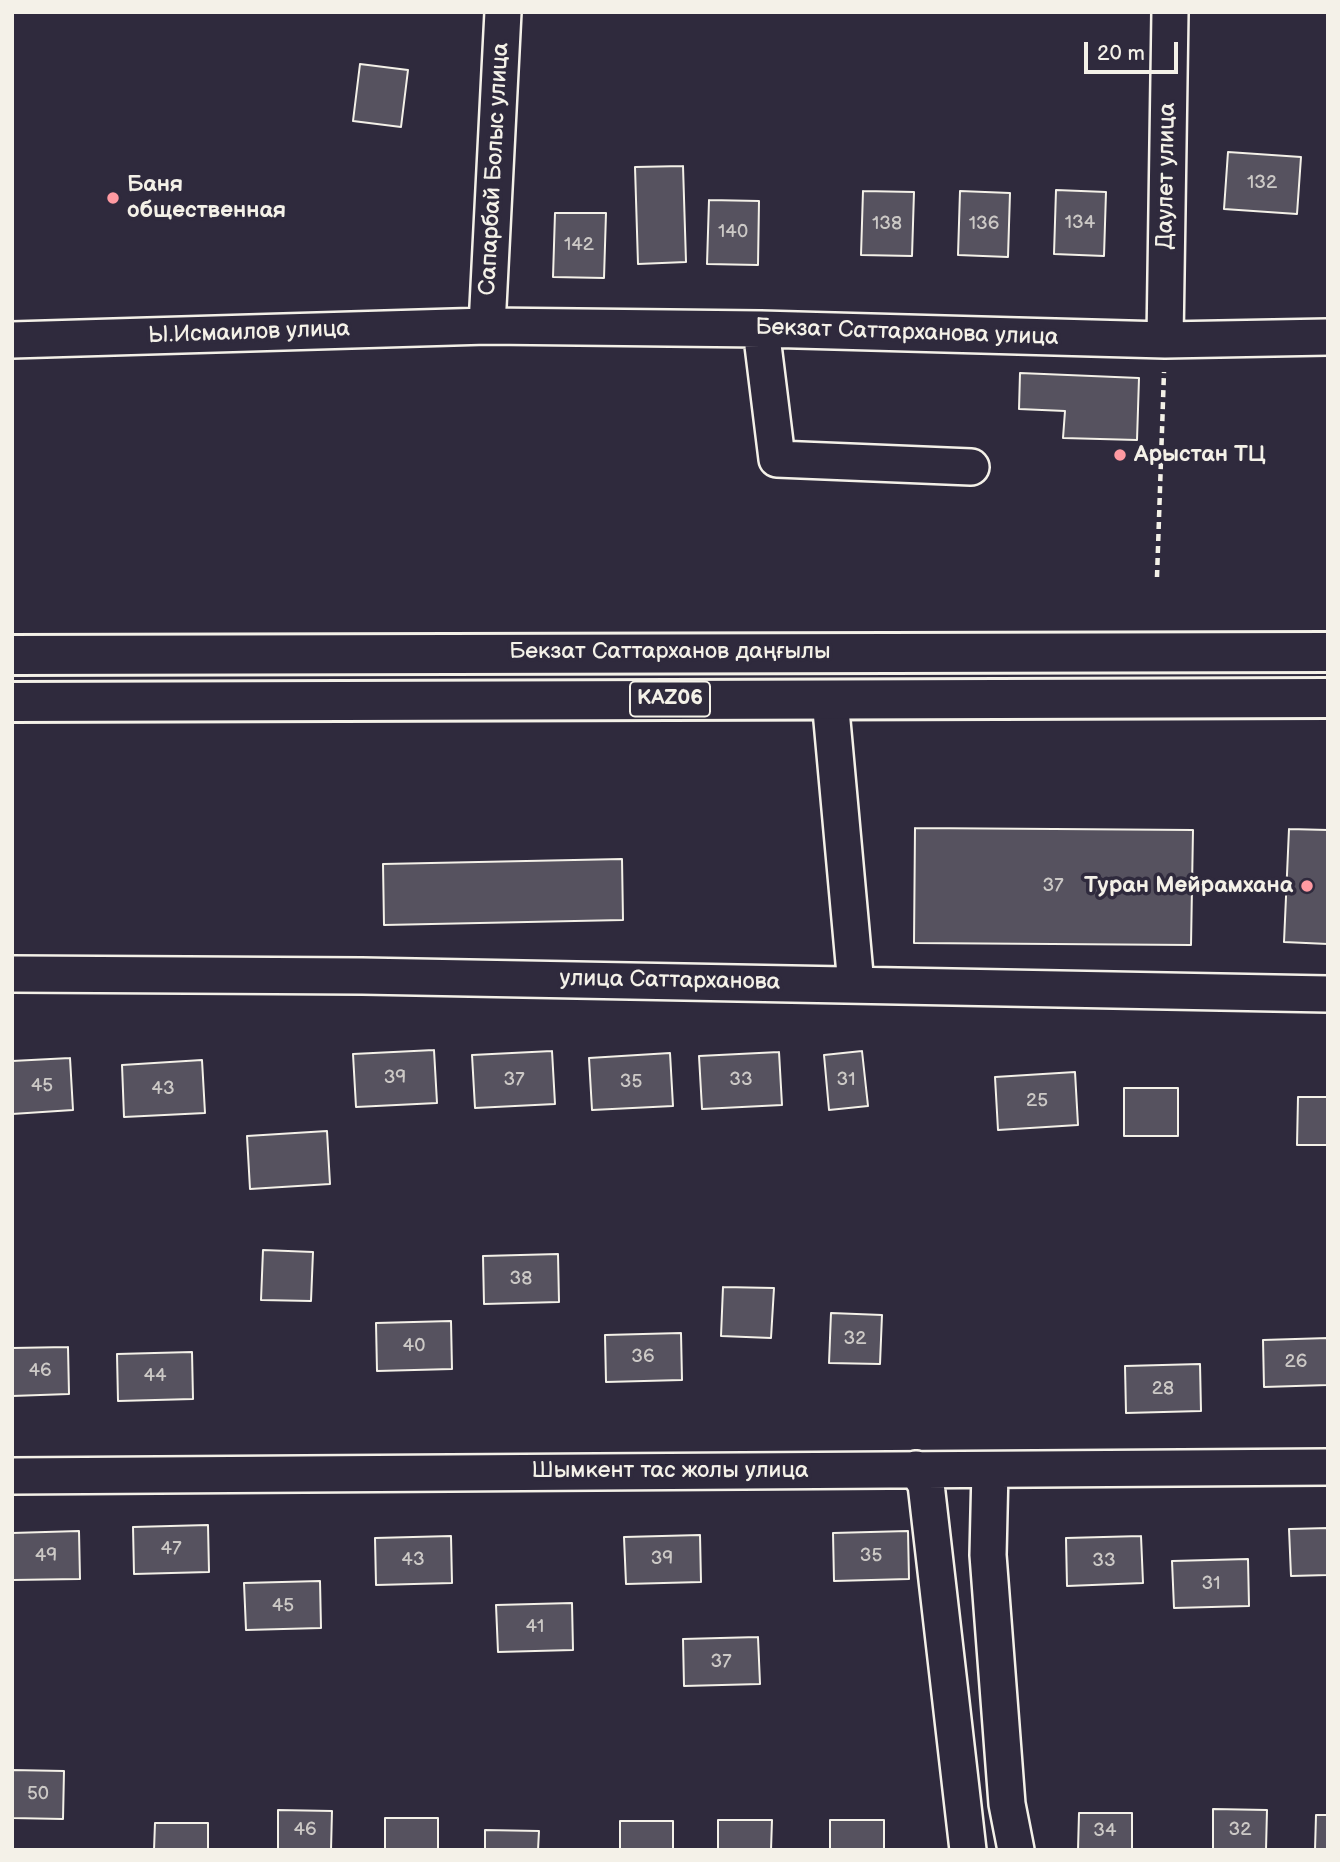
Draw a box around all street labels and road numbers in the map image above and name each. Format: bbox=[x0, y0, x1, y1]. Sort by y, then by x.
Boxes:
street label: Сапарбай Болыс улица bbox=[475, 42, 515, 296]
street label: Даулет улица bbox=[1152, 102, 1182, 250]
street label: Бекзат Саттарханова улица bbox=[755, 314, 1059, 352]
street label: Ы.Исмаилов улица bbox=[148, 316, 350, 350]
street label: Бекзат Саттарханов даңғылы bbox=[509, 638, 831, 666]
road number: KАZ06 bbox=[630, 682, 710, 716]
street label: улица Саттарханова bbox=[559, 965, 781, 997]
street label: Шымкент тас жолы улица bbox=[531, 1457, 809, 1485]

